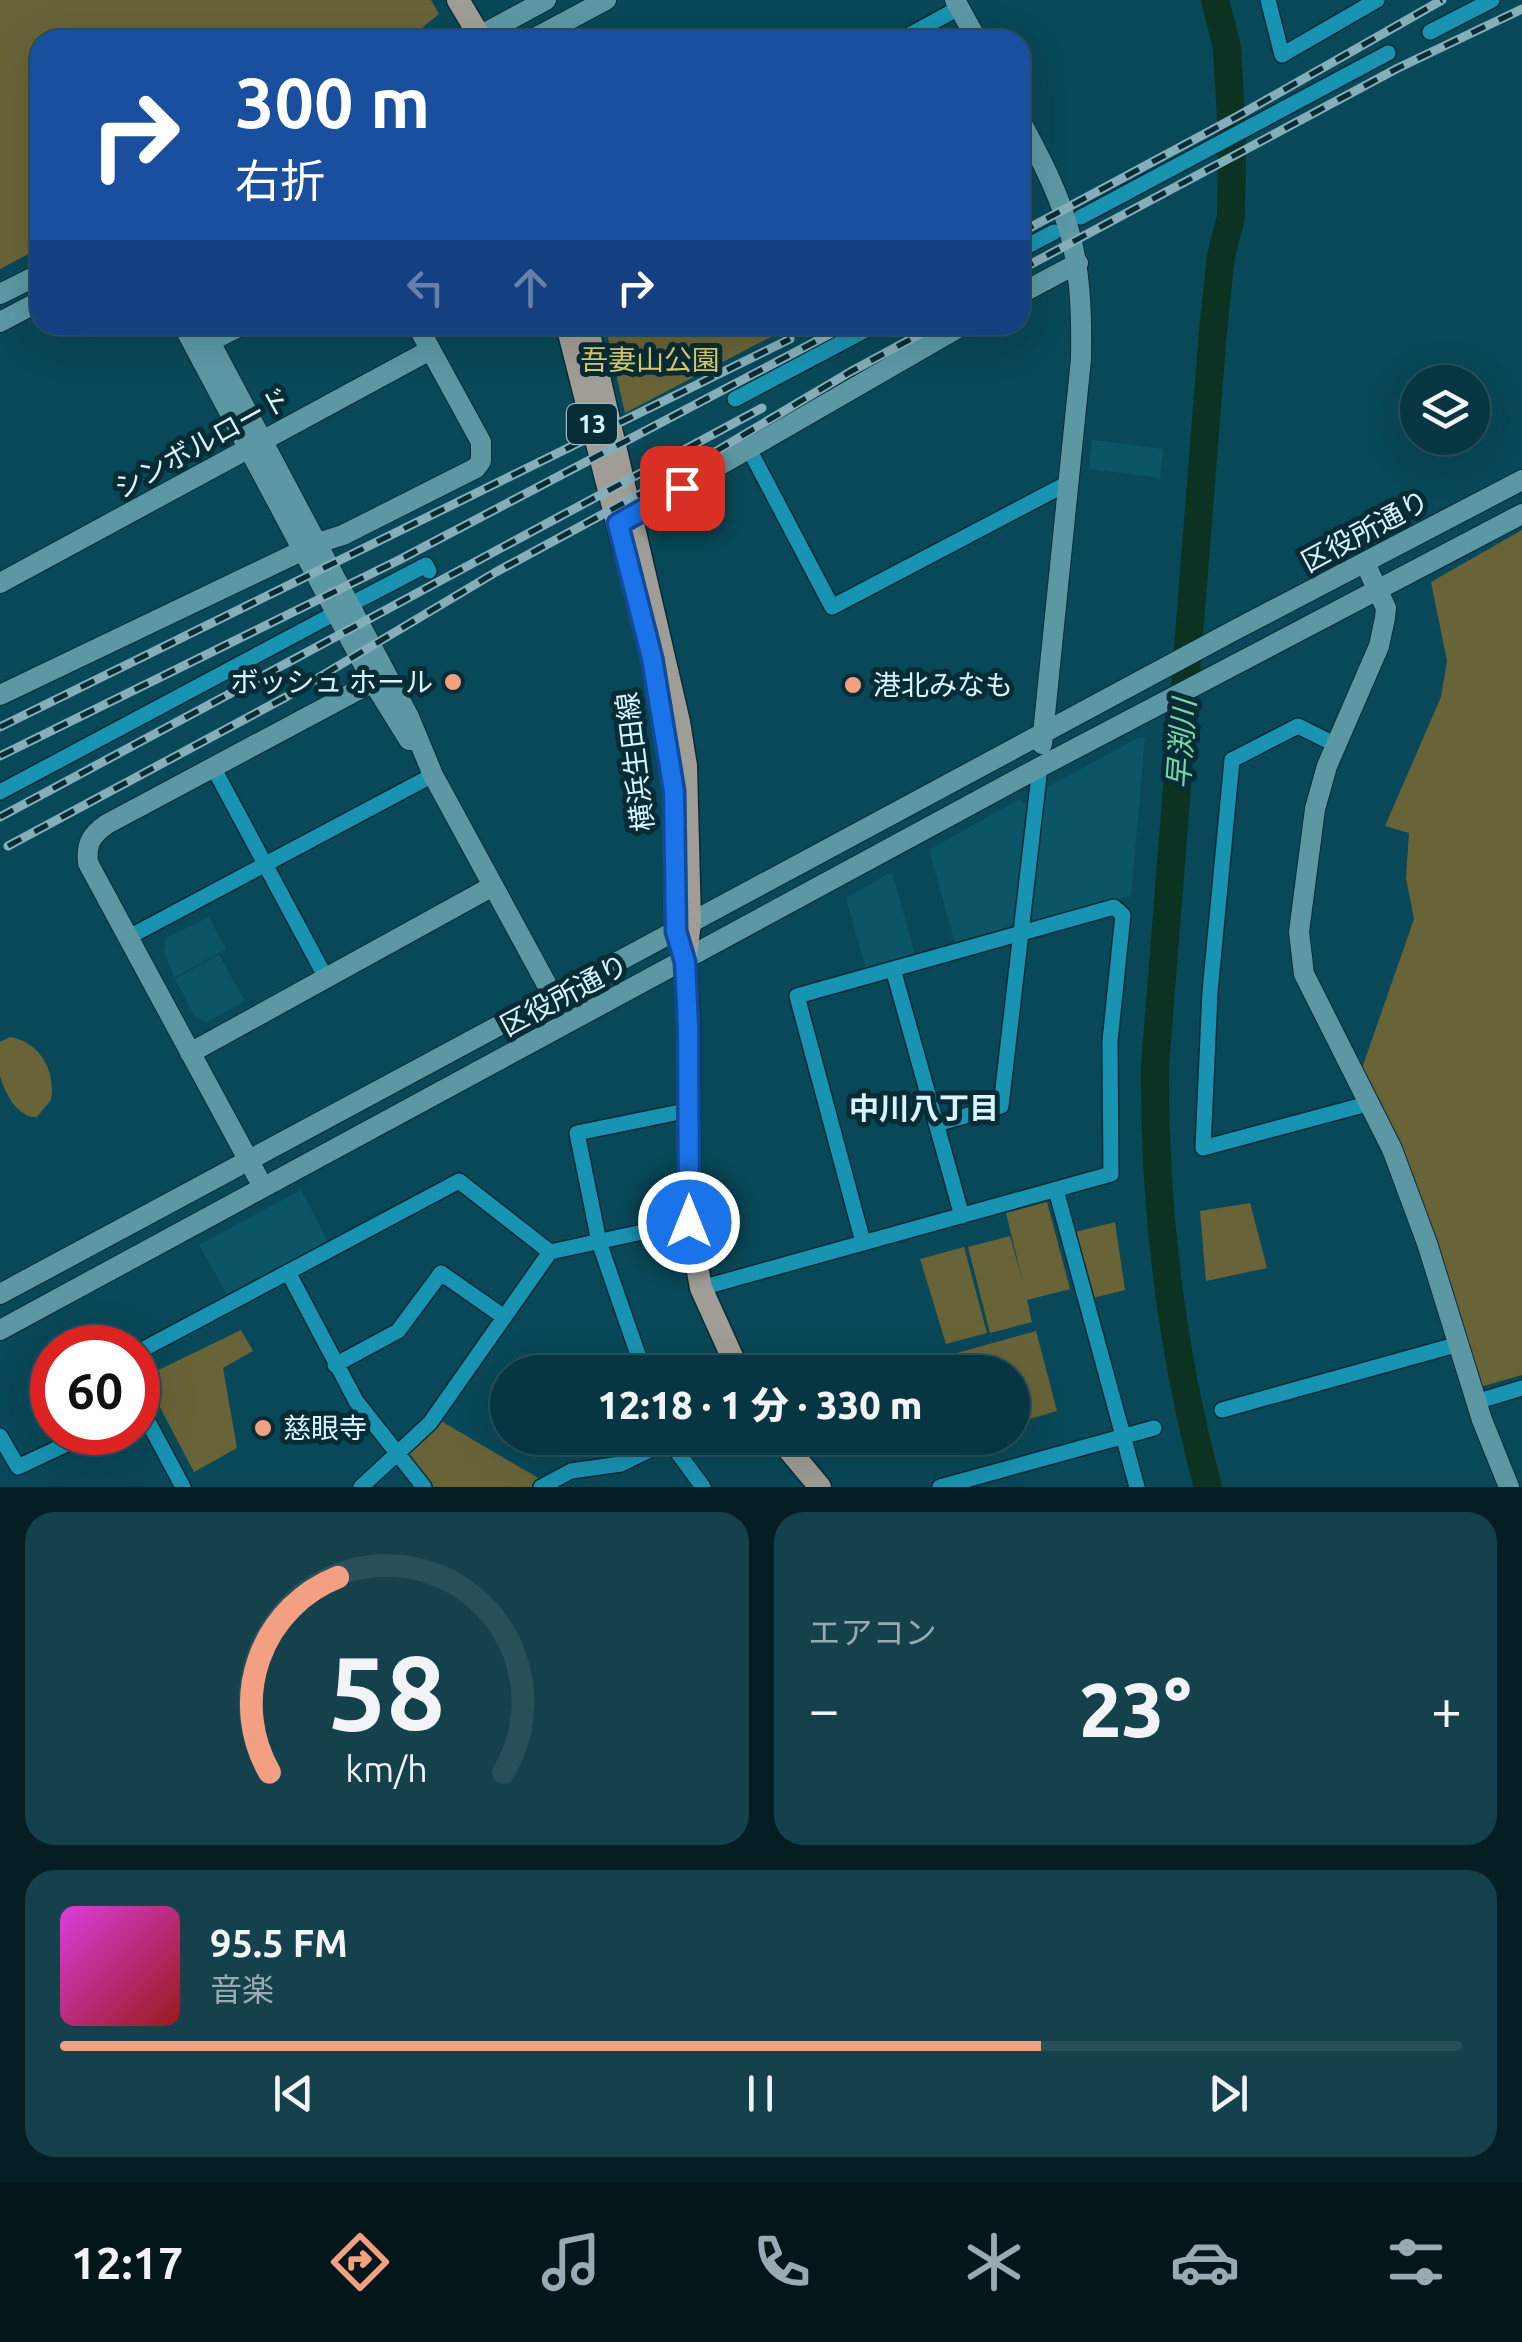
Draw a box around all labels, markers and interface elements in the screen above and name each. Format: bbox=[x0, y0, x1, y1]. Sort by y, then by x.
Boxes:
text: 300 m bbox=[235, 63, 430, 141]
icon: right bbox=[70, 70, 200, 200]
text: 右折 bbox=[235, 155, 325, 206]
icon: left bbox=[398, 260, 453, 315]
icon: ahead bbox=[503, 260, 558, 315]
icon: right bbox=[608, 260, 663, 315]
park label: 吾妻山公園 bbox=[580, 344, 720, 375]
map controls bbox=[1400, 365, 1490, 455]
button: layers bbox=[1400, 365, 1490, 455]
street label: シンボルロード bbox=[109, 381, 295, 504]
road number: 13 bbox=[567, 404, 617, 444]
pin bbox=[640, 446, 725, 531]
icon: arrive bbox=[655, 461, 710, 516]
street label: 区役所通り bbox=[1296, 484, 1434, 577]
place label: ボッシュ ホール bbox=[231, 666, 433, 697]
place label: 港北みなも bbox=[873, 669, 1013, 700]
marker: ボッシュ ホール bbox=[442, 671, 464, 693]
marker: 港北みなも bbox=[842, 674, 864, 696]
street label: 横浜生田線 bbox=[611, 691, 658, 833]
water label: 早渕川 bbox=[1161, 695, 1201, 790]
street label: 区役所通り bbox=[495, 948, 633, 1041]
district label: 中川八丁目 bbox=[849, 1091, 999, 1125]
position arrow bbox=[637, 1170, 741, 1274]
speed limit sign: 60 bbox=[30, 1325, 160, 1455]
text: 12:18 · 1 分 · 330 m bbox=[598, 1384, 922, 1426]
place label: 慈眼寺 bbox=[283, 1412, 367, 1443]
marker: 慈眼寺 bbox=[252, 1417, 274, 1439]
text: エアコン bbox=[809, 1614, 937, 1650]
text: 58 bbox=[328, 1633, 445, 1750]
text: 23° bbox=[1079, 1667, 1191, 1751]
text: − bbox=[809, 1678, 840, 1739]
text: + bbox=[1431, 1678, 1462, 1739]
text: km/h bbox=[345, 1749, 428, 1789]
text: 95.5 FM bbox=[210, 1922, 348, 1964]
text: 音楽 bbox=[210, 1971, 274, 2007]
icon: previous bbox=[266, 2066, 321, 2121]
icon: pause bbox=[733, 2066, 788, 2121]
icon: next bbox=[1201, 2066, 1256, 2121]
icon: directions bbox=[325, 2227, 395, 2297]
icon: music bbox=[536, 2227, 606, 2297]
icon: phone bbox=[747, 2227, 817, 2297]
icon: climate bbox=[959, 2227, 1029, 2297]
icon: car bbox=[1170, 2227, 1240, 2297]
icon: filters bbox=[1381, 2227, 1451, 2297]
text: 12:17 bbox=[71, 2237, 183, 2288]

